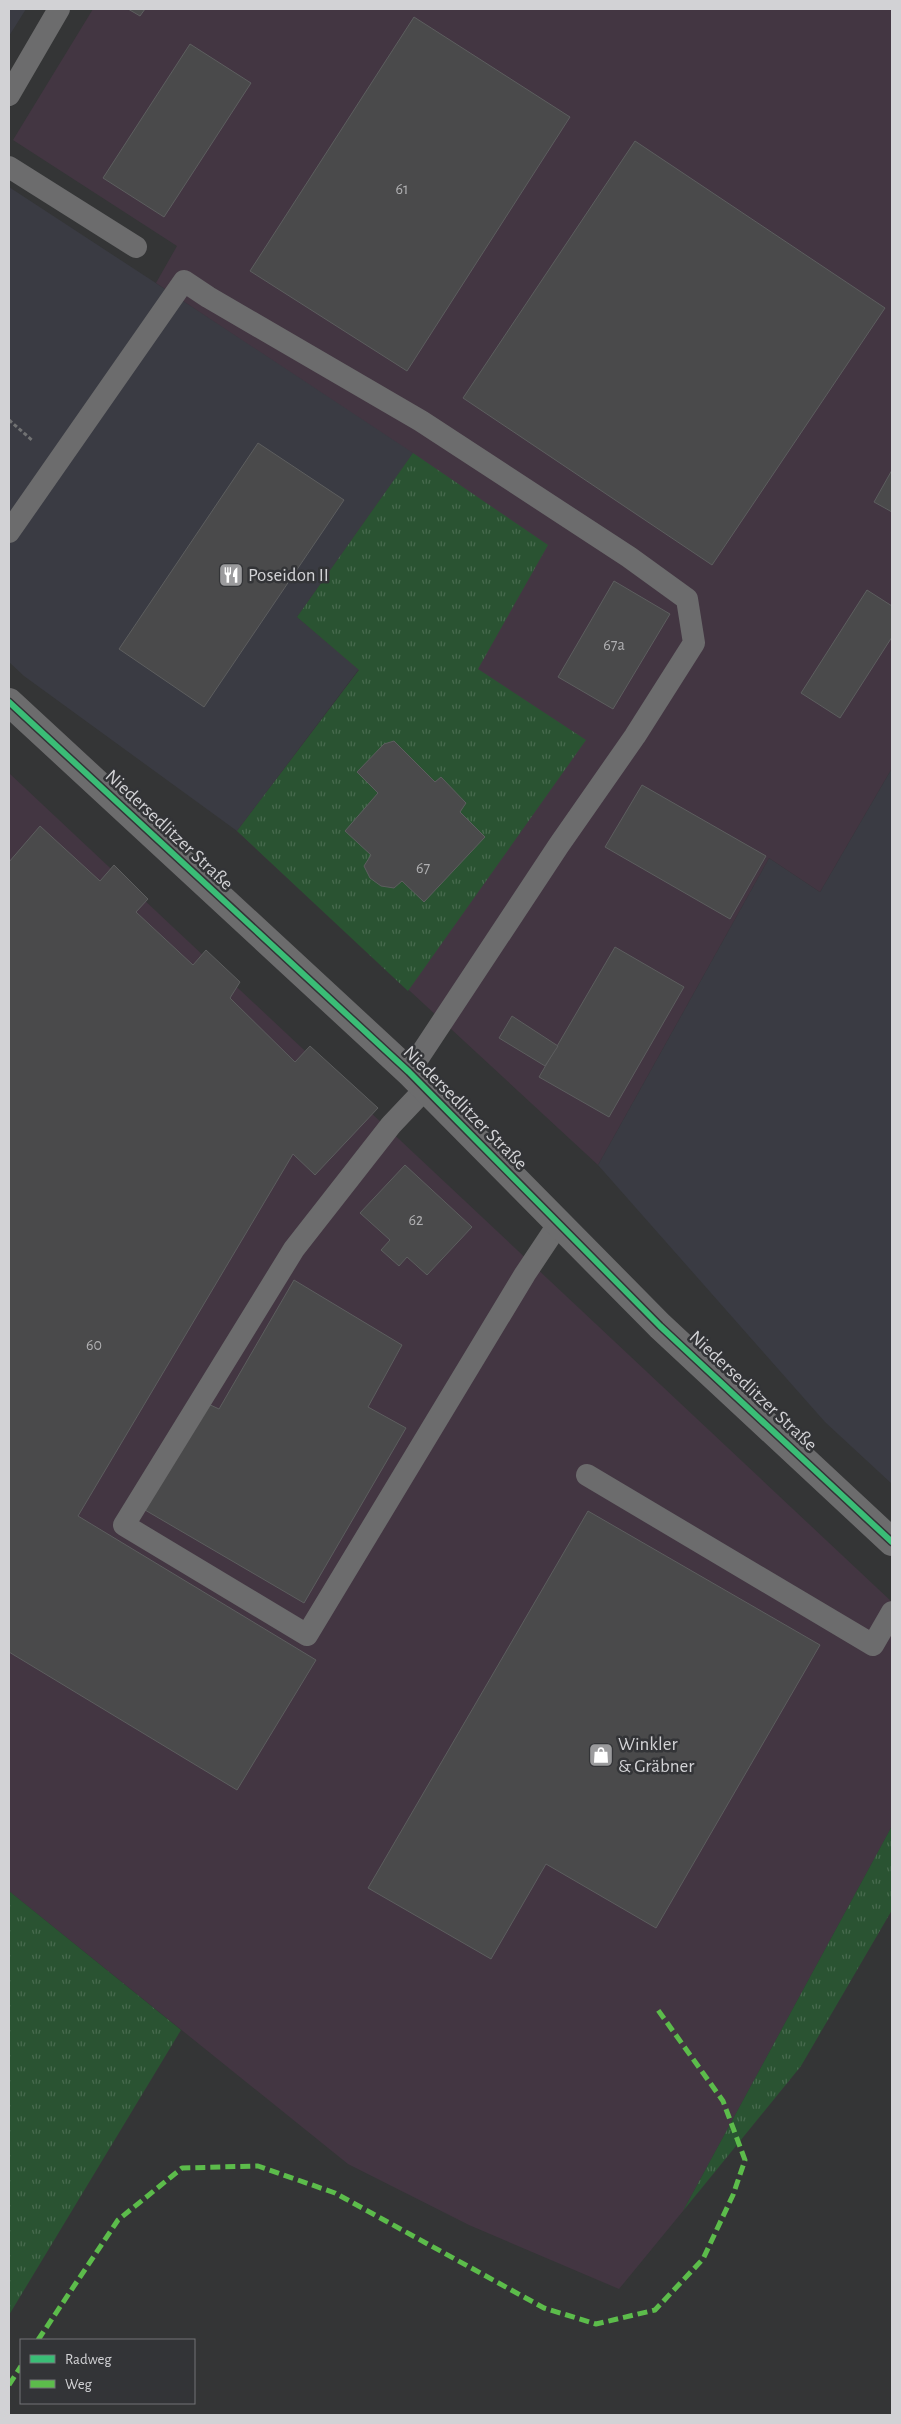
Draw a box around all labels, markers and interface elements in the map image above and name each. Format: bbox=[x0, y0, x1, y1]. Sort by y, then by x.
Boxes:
house number: 61 bbox=[395, 181, 409, 197]
restaurant icon: Poseidon II bbox=[218, 562, 244, 588]
place label: Poseidon II bbox=[248, 566, 329, 585]
house number: 67a bbox=[603, 637, 625, 653]
street label: Niedersedlitzer Straße bbox=[102, 766, 236, 894]
house number: 67 bbox=[416, 860, 430, 876]
street label: Niedersedlitzer Straße bbox=[399, 1042, 531, 1174]
house number: 62 bbox=[409, 1212, 423, 1228]
street label: Niedersedlitzer Straße bbox=[686, 1327, 820, 1455]
house number: 60 bbox=[86, 1337, 102, 1353]
place label: Winkler & Gräbner bbox=[618, 1735, 694, 1776]
shop icon: Winkler & Gräbner bbox=[588, 1742, 614, 1768]
legend bbox=[20, 2339, 195, 2404]
text: Radweg bbox=[65, 2352, 112, 2367]
text: Weg bbox=[65, 2377, 93, 2392]

